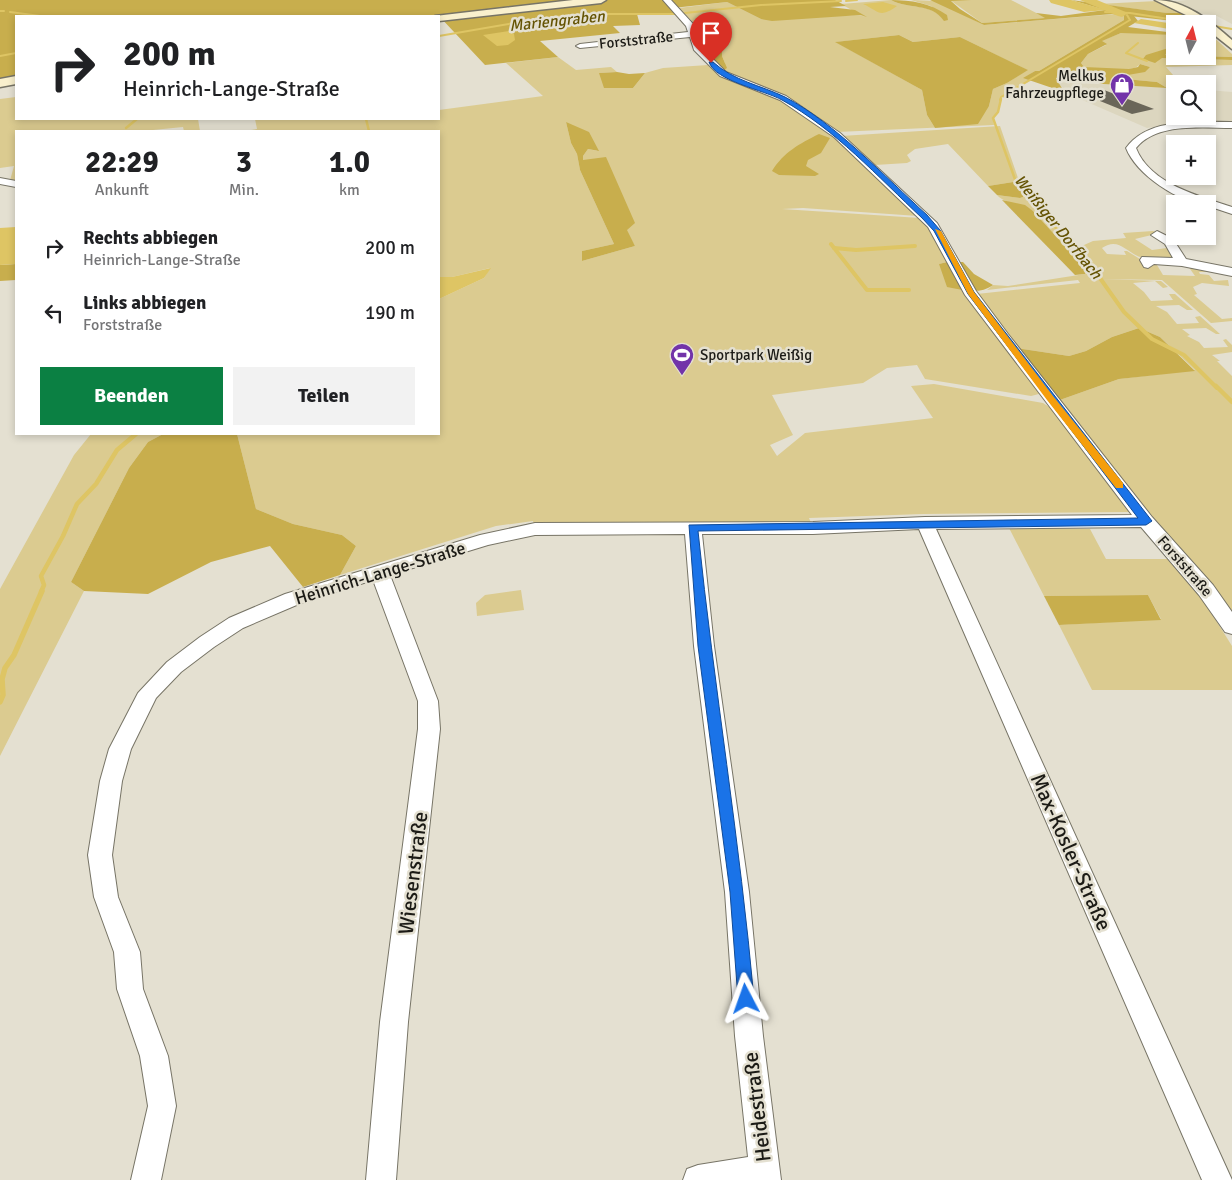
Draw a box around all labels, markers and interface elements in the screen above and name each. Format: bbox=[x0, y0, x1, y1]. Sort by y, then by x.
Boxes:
water label: Mariengraben bbox=[508, 6, 607, 36]
pin bbox=[690, 12, 732, 63]
north arrow bbox=[1166, 15, 1216, 65]
map controls bbox=[1166, 15, 1216, 245]
icon: arrive bbox=[697, 19, 725, 47]
street label: Forststraße bbox=[598, 27, 674, 53]
text: 200 m bbox=[123, 32, 216, 75]
icon: right bbox=[40, 35, 105, 100]
place label: Melkus Fahrzeugpflege bbox=[1005, 67, 1104, 102]
shop icon: Melkus Fahrzeugpflege bbox=[1109, 72, 1135, 106]
text: Heinrich-Lange-Straße bbox=[123, 75, 340, 102]
button: search bbox=[1166, 75, 1216, 125]
button: + bbox=[1166, 135, 1216, 185]
text: 22:29 bbox=[85, 144, 159, 181]
text: 3 bbox=[236, 144, 252, 181]
text: 1.0 bbox=[329, 144, 370, 181]
water label: Weißiger Dorfbach bbox=[1010, 171, 1107, 284]
text: Ankunft bbox=[95, 180, 149, 200]
text: Min. bbox=[229, 180, 259, 200]
text: km bbox=[339, 180, 360, 200]
button: − bbox=[1166, 195, 1216, 245]
text: Rechts abbiegen bbox=[83, 226, 218, 250]
icon: right bbox=[40, 234, 68, 262]
text: 200 m bbox=[365, 236, 415, 260]
text: Heinrich-Lange-Straße bbox=[83, 250, 241, 270]
text: Links abbiegen bbox=[83, 291, 206, 315]
icon: left bbox=[40, 299, 68, 327]
text: 190 m bbox=[365, 301, 415, 325]
text: Forststraße bbox=[83, 315, 162, 335]
sports icon: Sportpark Weißig bbox=[669, 342, 695, 376]
place label: Sportpark Weißig bbox=[700, 346, 812, 364]
button: Beenden bbox=[40, 367, 223, 425]
button: Teilen bbox=[233, 367, 415, 425]
street label: Forststraße bbox=[1154, 532, 1216, 600]
street label: Heinrich-Lange-Straße bbox=[292, 537, 468, 609]
street label: Max-Kosler-Straße bbox=[1025, 769, 1117, 935]
street label: Wiesenstraße bbox=[393, 810, 433, 936]
position arrow bbox=[719, 972, 771, 1024]
street label: Heidestraße bbox=[737, 1051, 777, 1163]

